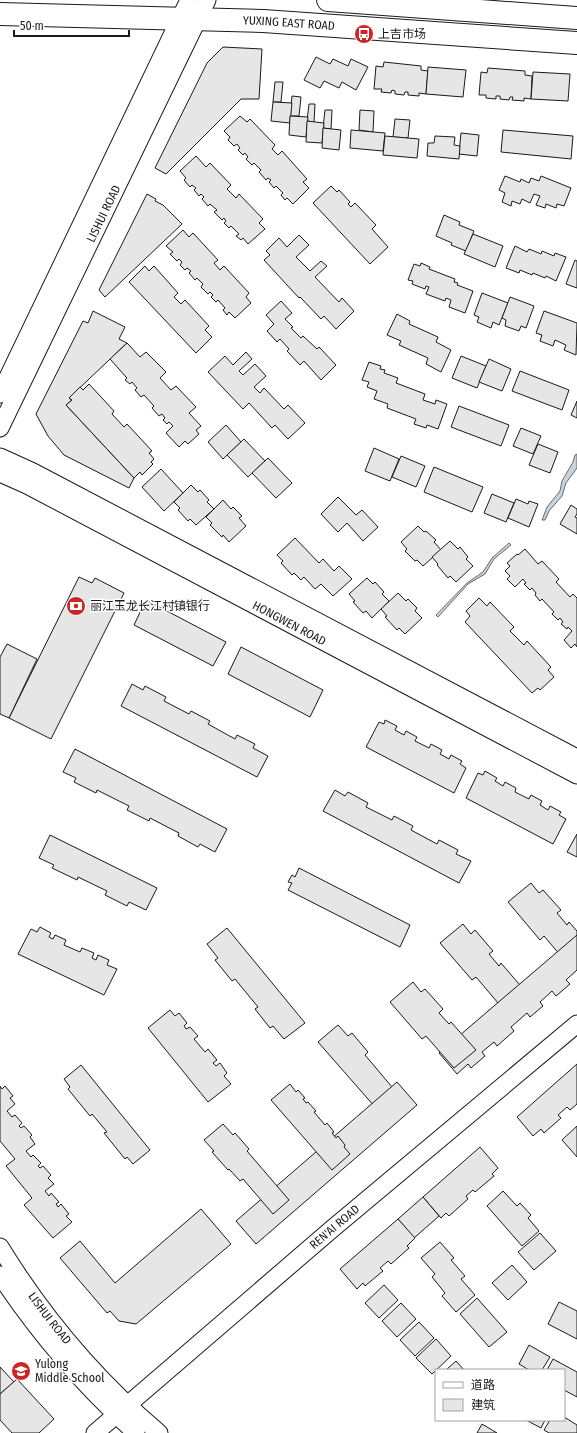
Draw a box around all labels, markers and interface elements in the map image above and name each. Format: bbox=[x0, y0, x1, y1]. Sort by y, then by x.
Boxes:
scale bar bbox=[14, 12, 129, 38]
street label: YUXING EAST ROAD bbox=[243, 13, 335, 33]
text: 50 m bbox=[20, 19, 44, 33]
bus stop icon: 上吉市场 bbox=[353, 23, 375, 45]
place label: 上吉市场 bbox=[378, 27, 426, 41]
street label: LISHUI ROAD bbox=[84, 183, 123, 245]
bank icon: 丽江玉龙长江村镇银行 bbox=[65, 595, 87, 617]
street label: HONGWEN ROAD bbox=[250, 598, 328, 648]
place label: 丽江玉龙长江村镇银行 bbox=[90, 599, 210, 613]
street label: REN'AI ROAD bbox=[307, 1202, 362, 1252]
street label: LISHUI ROAD bbox=[25, 1290, 74, 1347]
place label: Yulong Middle School bbox=[35, 1357, 104, 1385]
school or university icon: Yulong Middle School bbox=[10, 1360, 32, 1382]
legend bbox=[435, 1369, 565, 1421]
text: 道路 bbox=[471, 1378, 495, 1392]
text: 建筑 bbox=[471, 1398, 495, 1412]

